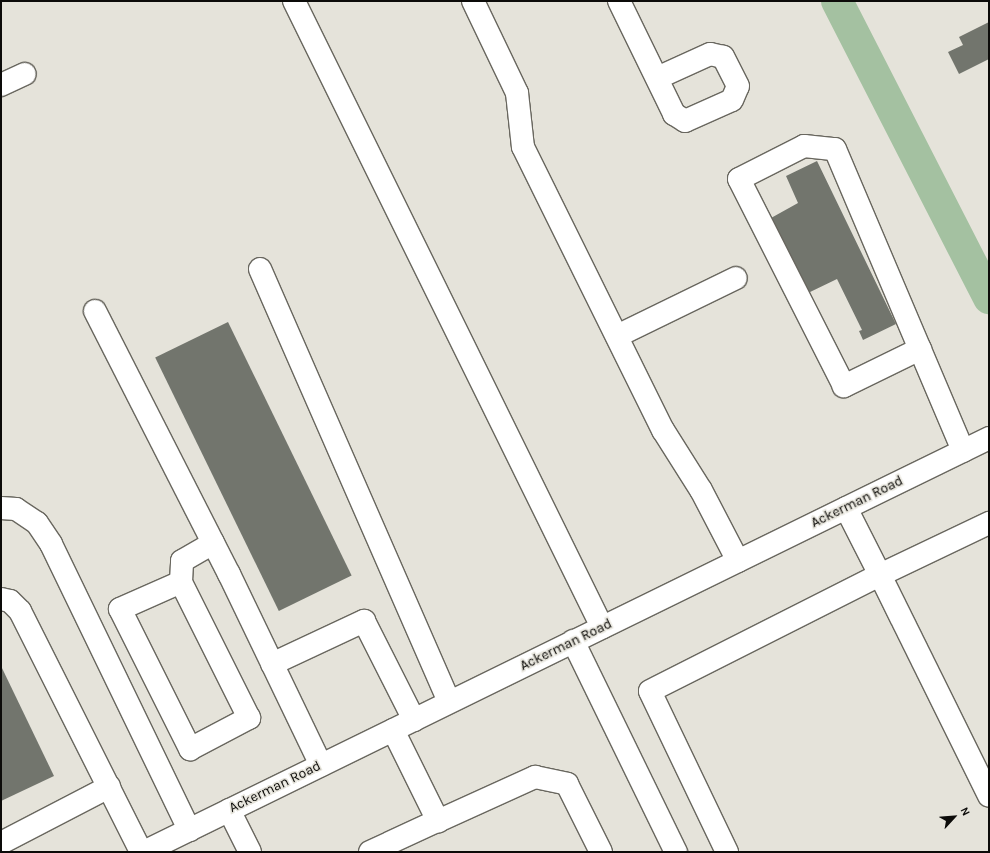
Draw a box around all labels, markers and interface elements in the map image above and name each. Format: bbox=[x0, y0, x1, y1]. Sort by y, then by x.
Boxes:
street label: Ackerman Road bbox=[808, 472, 906, 532]
street label: Ackerman Road bbox=[517, 615, 615, 675]
street label: Ackerman Road bbox=[226, 757, 324, 817]
north arrow bbox=[934, 797, 974, 837]
text: N bbox=[958, 805, 973, 818]

